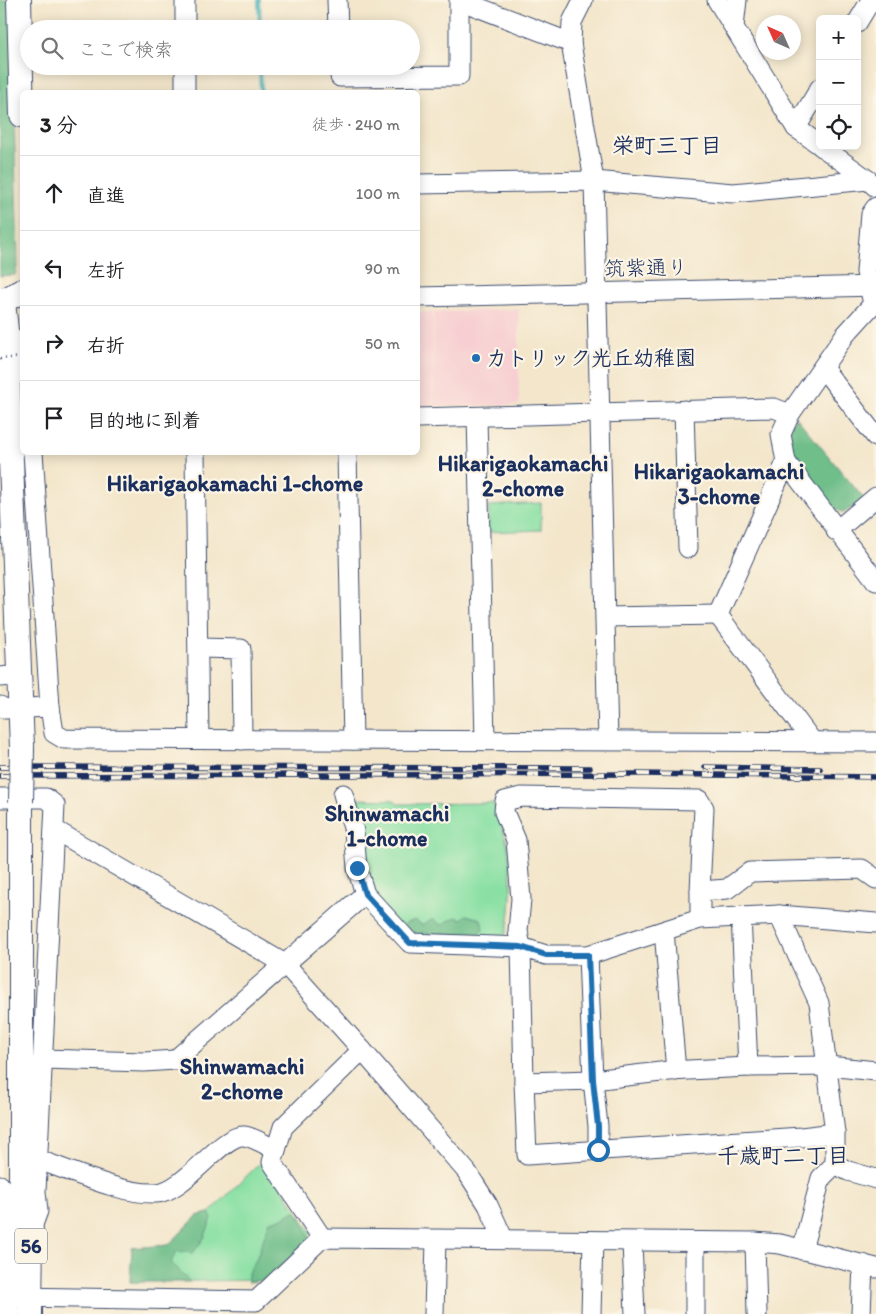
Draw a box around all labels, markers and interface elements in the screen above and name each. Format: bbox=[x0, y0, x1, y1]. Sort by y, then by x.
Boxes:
north arrow bbox=[756, 15, 801, 60]
map controls bbox=[816, 15, 861, 150]
button: + bbox=[816, 15, 861, 60]
search box bbox=[20, 20, 420, 75]
icon: search bbox=[38, 34, 66, 62]
text: ここで検索 bbox=[78, 38, 173, 61]
button: − bbox=[816, 60, 861, 105]
button: locate bbox=[816, 105, 861, 150]
text: 3 分 bbox=[40, 112, 77, 137]
text: 徒歩 · 240 m bbox=[312, 115, 400, 134]
district label: 栄町三丁目 bbox=[612, 132, 722, 159]
icon: ahead bbox=[40, 179, 68, 207]
text: 直進 bbox=[87, 184, 125, 207]
text: 100 m bbox=[356, 184, 400, 203]
icon: left bbox=[40, 254, 68, 282]
street label: 筑紫通り bbox=[604, 254, 688, 281]
text: 左折 bbox=[87, 259, 125, 282]
text: 90 m bbox=[365, 259, 400, 278]
icon: right bbox=[40, 329, 68, 357]
text: 右折 bbox=[87, 334, 125, 357]
text: 50 m bbox=[365, 334, 400, 353]
place label: カトリック光丘幼稚園 bbox=[486, 345, 696, 370]
marker: カトリック光丘幼稚園 bbox=[470, 352, 482, 364]
icon: arrive bbox=[40, 404, 68, 432]
text: 目的地に到着 bbox=[87, 409, 201, 432]
district label: Hikarigaokamachi 2-chome bbox=[438, 450, 608, 502]
district label: Hikarigaokamachi 3-chome bbox=[634, 458, 804, 510]
district label: Hikarigaokamachi 1-chome bbox=[107, 470, 363, 497]
district label: Shinwamachi 1-chome bbox=[325, 800, 449, 852]
route end bbox=[346, 857, 369, 880]
district label: Shinwamachi 2-chome bbox=[180, 1053, 304, 1105]
route start bbox=[587, 1139, 610, 1162]
district label: 千歳町二丁目 bbox=[717, 1142, 849, 1169]
road number: 56 bbox=[15, 1228, 47, 1264]

